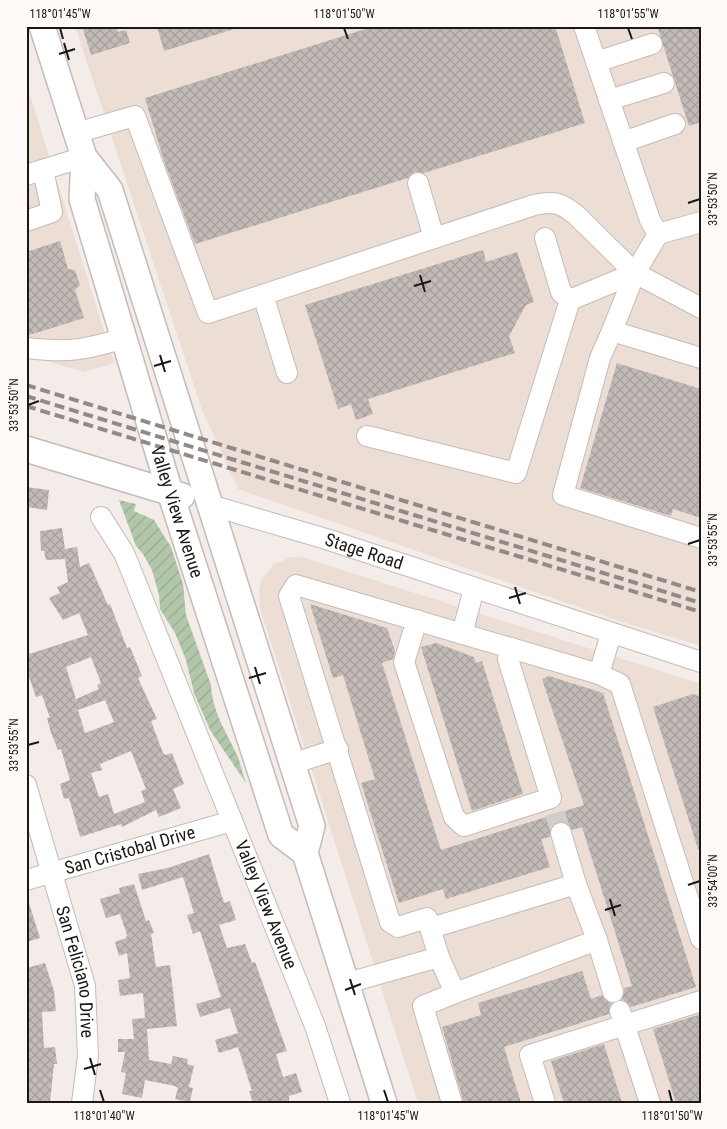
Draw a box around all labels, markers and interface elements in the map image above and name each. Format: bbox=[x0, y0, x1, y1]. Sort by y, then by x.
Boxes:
text: 118°01'45"W bbox=[29, 7, 91, 21]
text: 118°01'50"W bbox=[313, 7, 375, 21]
text: 118°01'55"W bbox=[597, 7, 659, 21]
text: 33°53'50"N bbox=[706, 172, 720, 226]
text: 33°53'50"N bbox=[7, 378, 21, 432]
street label: Valley View Avenue bbox=[147, 443, 208, 580]
text: 33°53'55"N bbox=[706, 513, 720, 567]
street label: Stage Road bbox=[323, 528, 406, 574]
text: 33°53'55"N bbox=[7, 718, 21, 772]
street label: San Cristobal Drive bbox=[62, 821, 197, 878]
street label: Valley View Avenue bbox=[231, 837, 302, 972]
text: 33°54'00"N bbox=[706, 854, 720, 908]
street label: San Feliciano Drive bbox=[52, 903, 98, 1038]
text: 118°01'40"W bbox=[73, 1109, 135, 1123]
text: 118°01'45"W bbox=[357, 1109, 419, 1123]
text: 118°01'50"W bbox=[641, 1109, 703, 1123]

